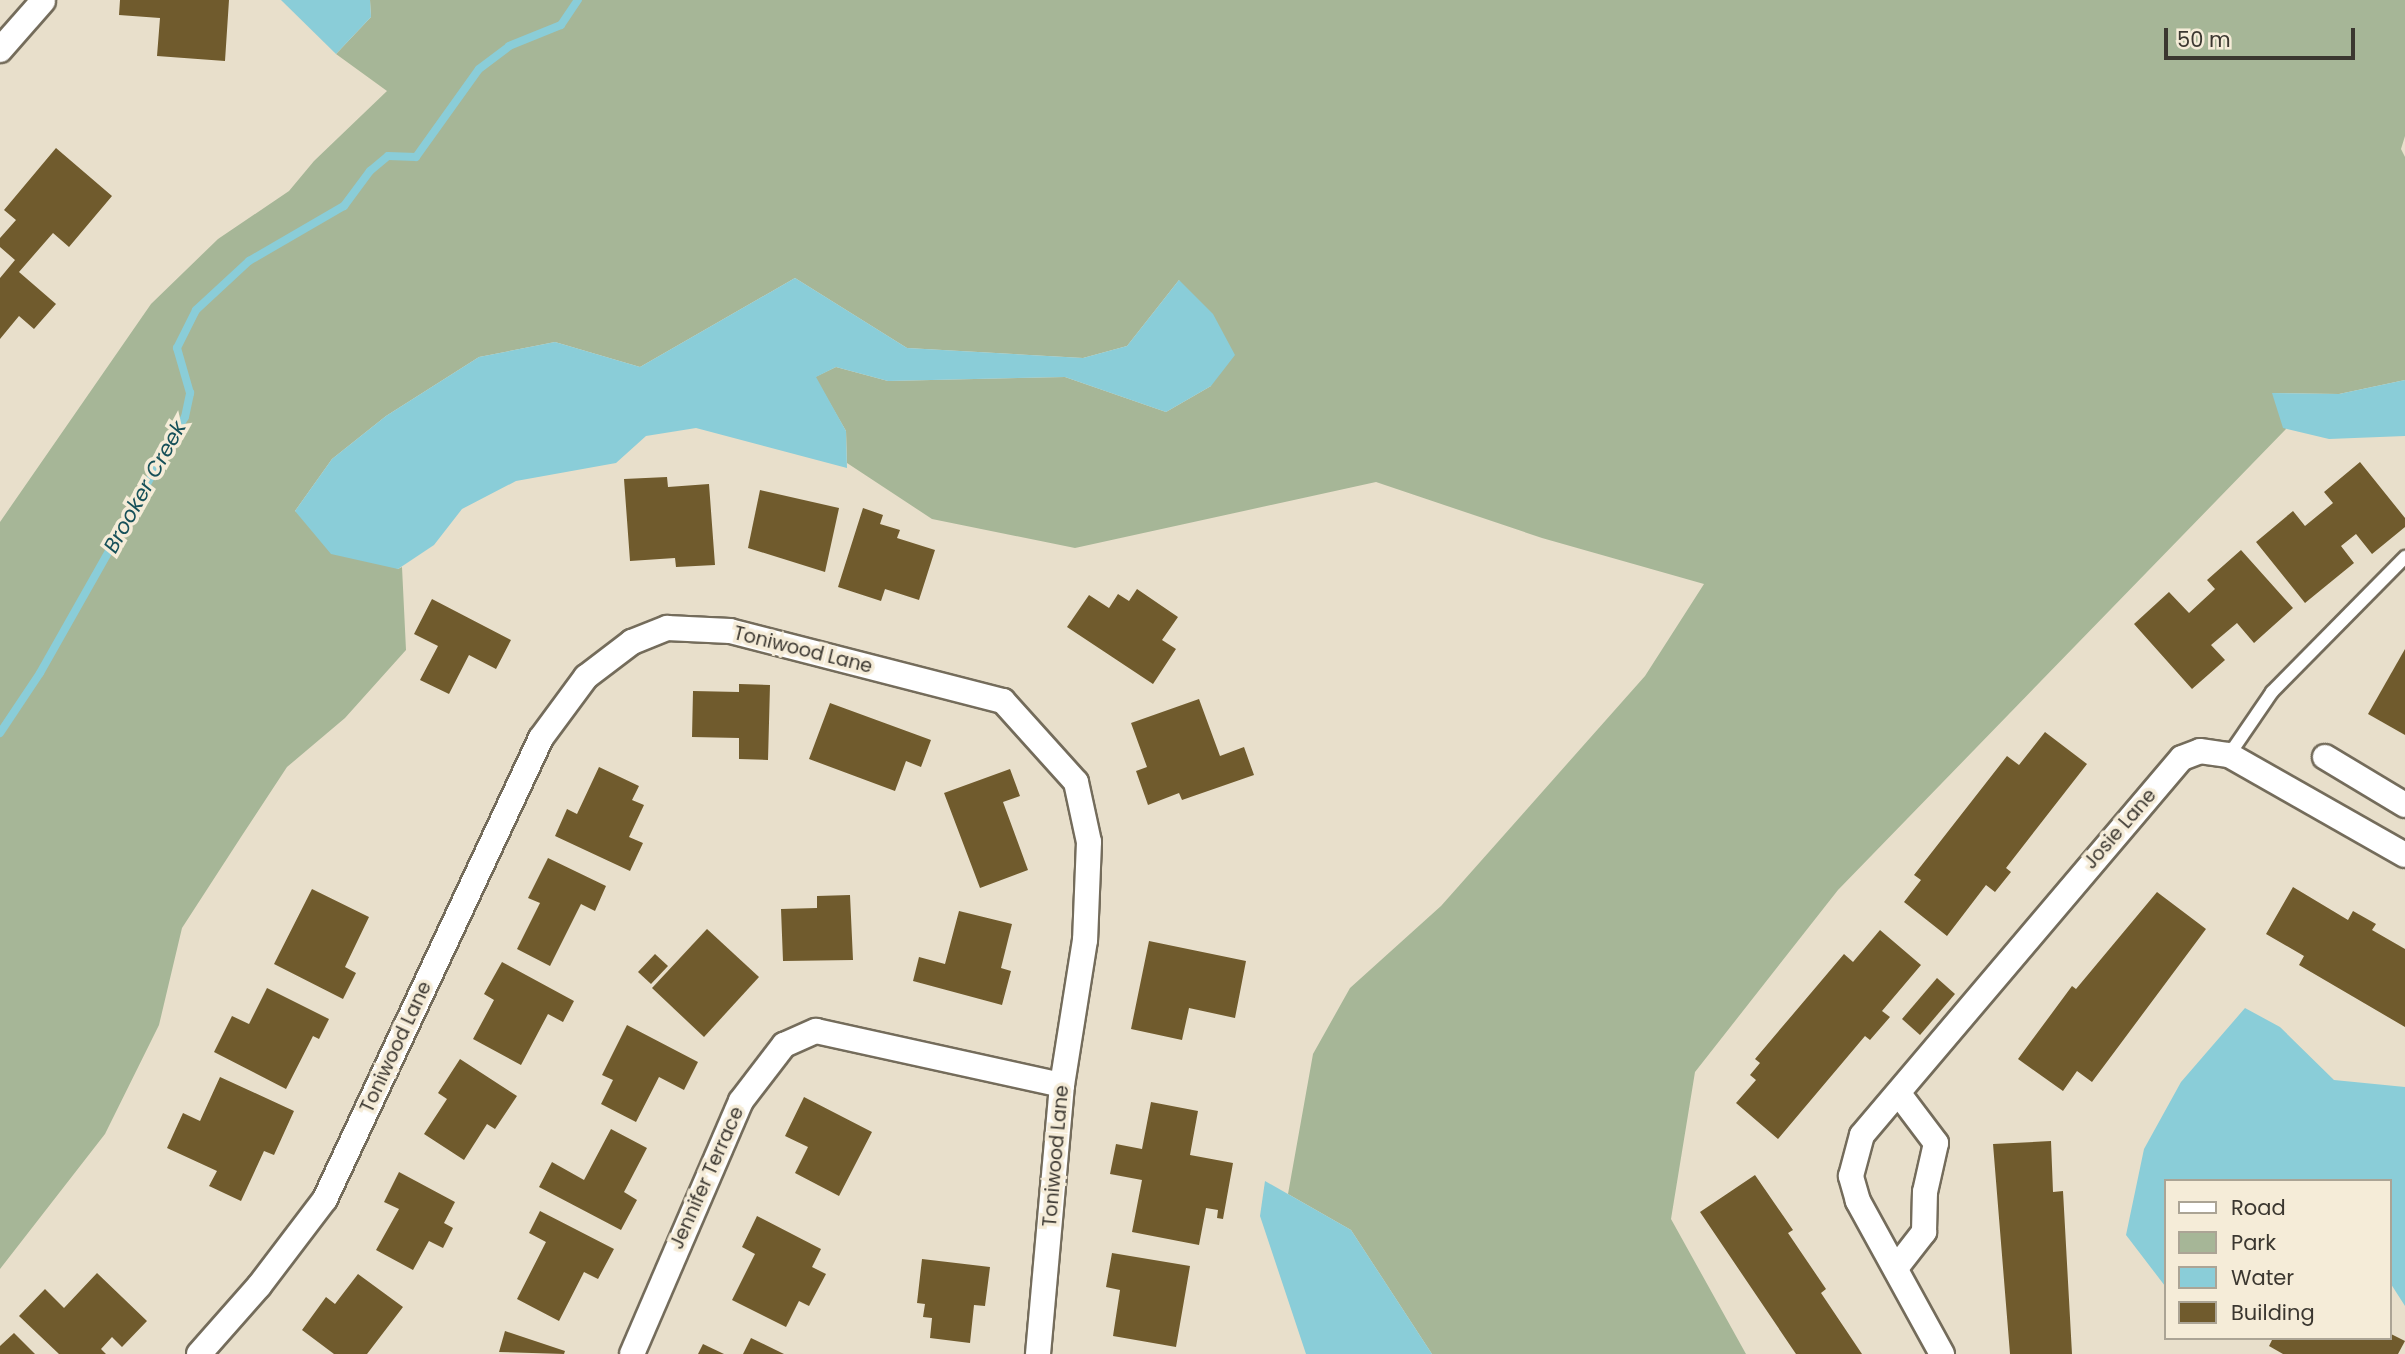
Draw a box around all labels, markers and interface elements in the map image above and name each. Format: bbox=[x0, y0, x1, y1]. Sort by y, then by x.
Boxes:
scale bar bbox=[2167, 14, 2358, 58]
text: 50 m bbox=[2177, 25, 2231, 54]
water label: Brooker Creek bbox=[98, 417, 192, 557]
street label: Toniwood Lane bbox=[731, 622, 875, 678]
street label: Josie Lane bbox=[2079, 784, 2161, 874]
street label: Toniwood Lane bbox=[356, 978, 436, 1116]
street label: Toniwood Lane bbox=[1038, 1084, 1074, 1228]
street label: Jennifer Terrace bbox=[665, 1103, 749, 1253]
legend bbox=[2164, 1179, 2391, 1340]
text: Road bbox=[2231, 1193, 2286, 1222]
text: Park bbox=[2231, 1228, 2276, 1257]
text: Water bbox=[2231, 1263, 2294, 1292]
text: Building bbox=[2231, 1298, 2315, 1327]

